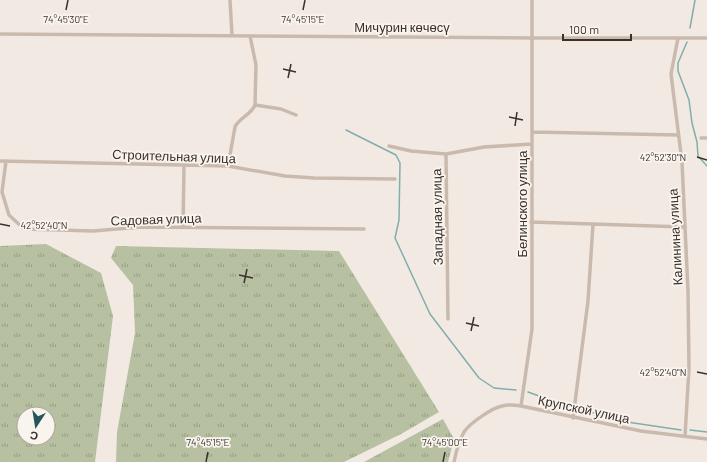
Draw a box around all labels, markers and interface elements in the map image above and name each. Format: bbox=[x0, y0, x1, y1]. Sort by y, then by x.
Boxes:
text: 74°45'30"E bbox=[43, 13, 89, 25]
text: 74°45'15"E bbox=[281, 13, 325, 25]
scale bar bbox=[563, 16, 631, 42]
street label: Мичурин көчөсү bbox=[354, 19, 450, 35]
text: 100 m bbox=[569, 22, 599, 36]
street label: Строительная улица bbox=[112, 146, 237, 166]
street label: Белинского улица bbox=[514, 150, 530, 257]
text: 42°52'30"N bbox=[640, 151, 686, 163]
street label: Западная улица bbox=[428, 168, 446, 265]
street label: Калинина улица bbox=[664, 187, 686, 286]
street label: Садовая улица bbox=[110, 209, 202, 229]
text: 42°52'40"N bbox=[21, 219, 67, 231]
text: 42°52'40"N bbox=[640, 366, 686, 378]
street label: Крупской улица bbox=[537, 391, 632, 427]
north arrow bbox=[16, 406, 56, 446]
text: С bbox=[29, 429, 39, 443]
text: 74°45'15"E bbox=[186, 436, 230, 448]
text: 74°45'00"E bbox=[422, 436, 468, 448]

